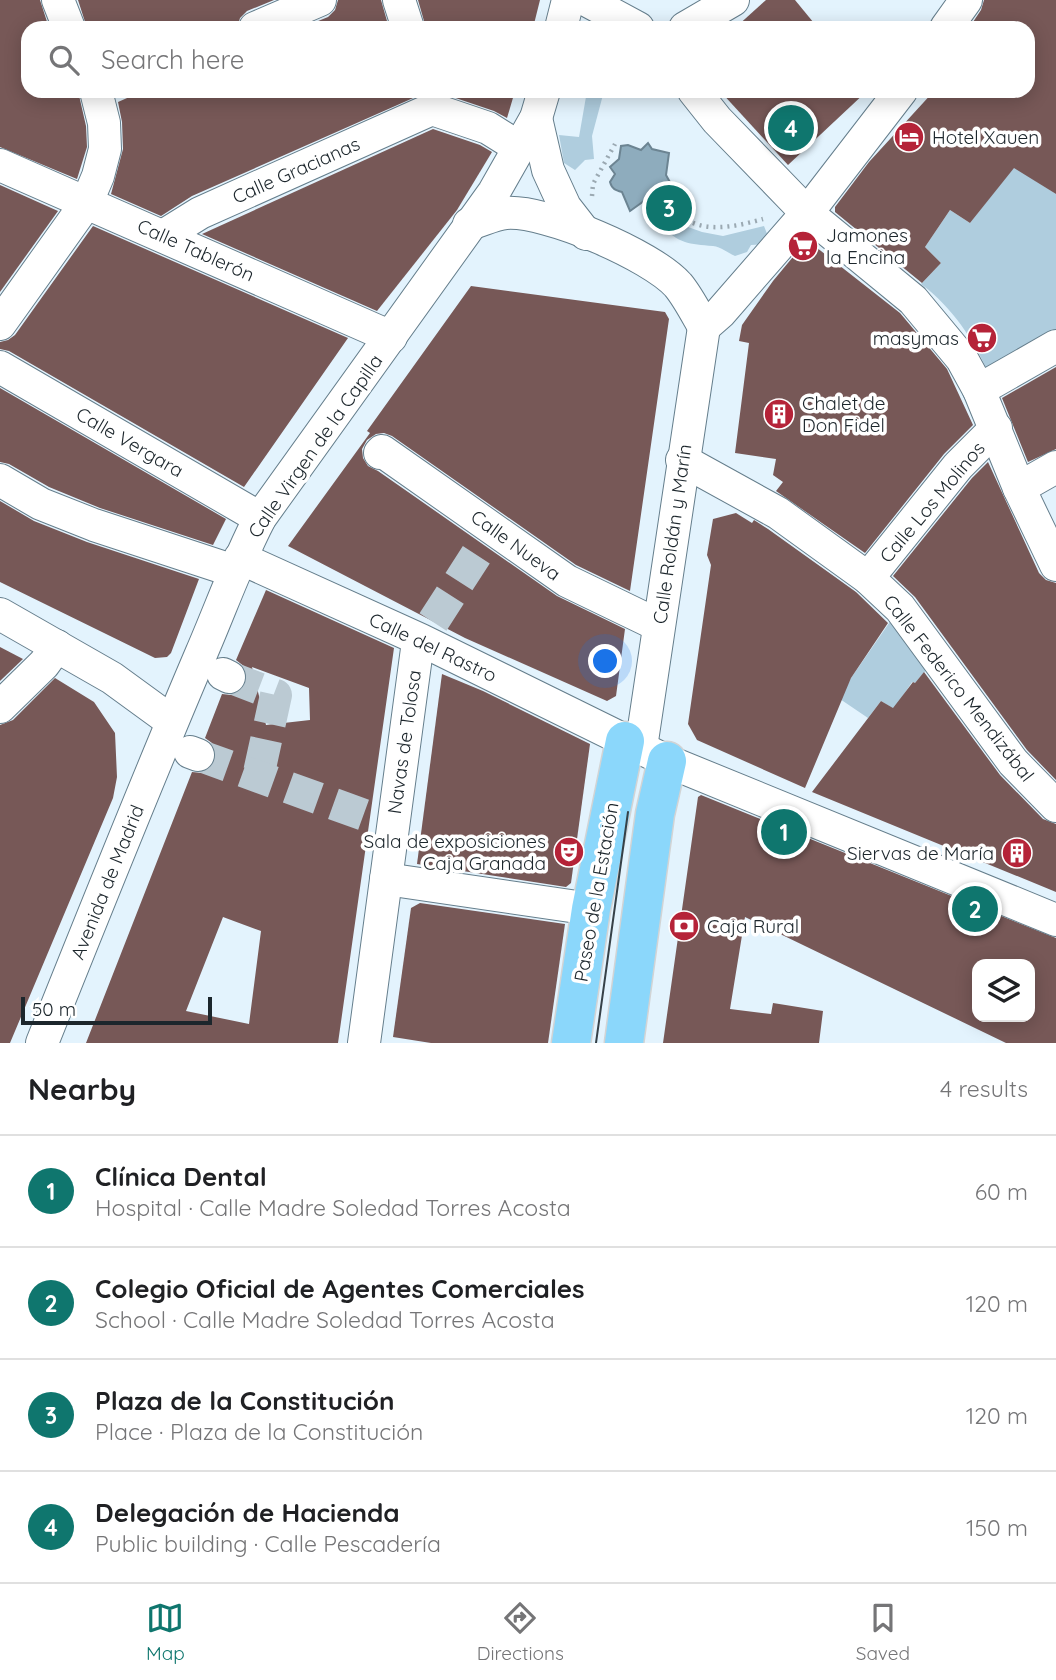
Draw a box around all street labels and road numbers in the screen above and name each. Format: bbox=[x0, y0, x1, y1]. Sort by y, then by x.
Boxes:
street label: Calle Gracianas bbox=[229, 131, 364, 209]
street label: Calle Tablerón bbox=[134, 213, 258, 287]
street label: Calle Virgen de la Capilla bbox=[242, 350, 388, 542]
street label: Calle Vergara bbox=[72, 402, 188, 482]
street label: Calle Los Molinos bbox=[874, 436, 990, 568]
street label: Calle Roldán y Marín bbox=[647, 442, 697, 626]
street label: Calle Nueva bbox=[466, 504, 566, 586]
street label: Calle Federico Mendizábal bbox=[879, 590, 1039, 786]
street label: Calle del Rastro bbox=[365, 607, 501, 687]
street label: Navas de Tolosa bbox=[382, 668, 426, 816]
street label: Paseo de la Estación bbox=[568, 800, 624, 984]
street label: Avenida de Madrid bbox=[65, 801, 149, 963]

